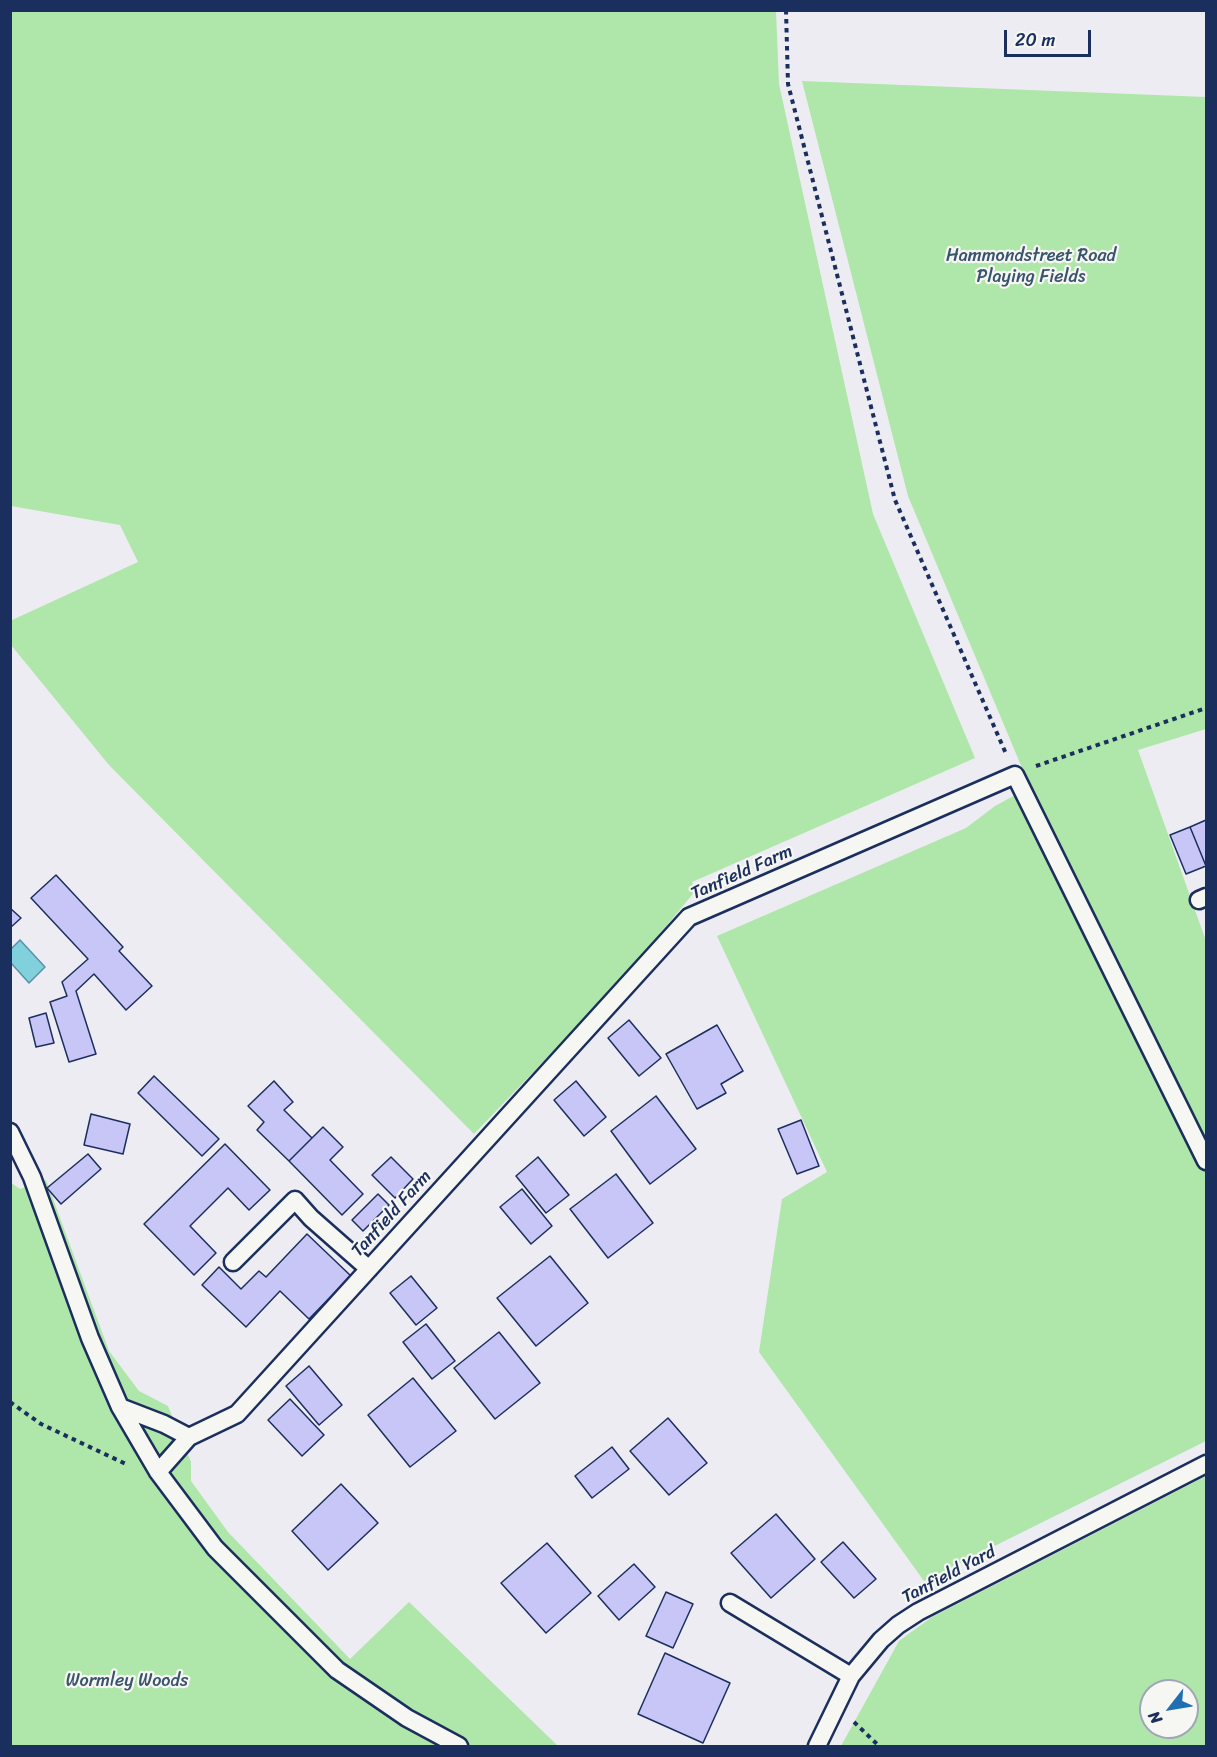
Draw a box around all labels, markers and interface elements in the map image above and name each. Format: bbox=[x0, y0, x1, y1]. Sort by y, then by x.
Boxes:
scale bar bbox=[1007, 18, 1094, 56]
text: 20 m bbox=[1015, 24, 1055, 56]
park label: Hammondstreet Road Playing Fields bbox=[946, 245, 1116, 288]
street label: Tanfield Farm bbox=[688, 841, 796, 905]
street label: Tanfield Farm bbox=[347, 1166, 437, 1262]
street label: Tanfield Yard bbox=[898, 1541, 1000, 1609]
park label: Wormley Woods bbox=[66, 1670, 188, 1692]
north arrow bbox=[1139, 1679, 1199, 1739]
text: N bbox=[1140, 1705, 1170, 1730]

